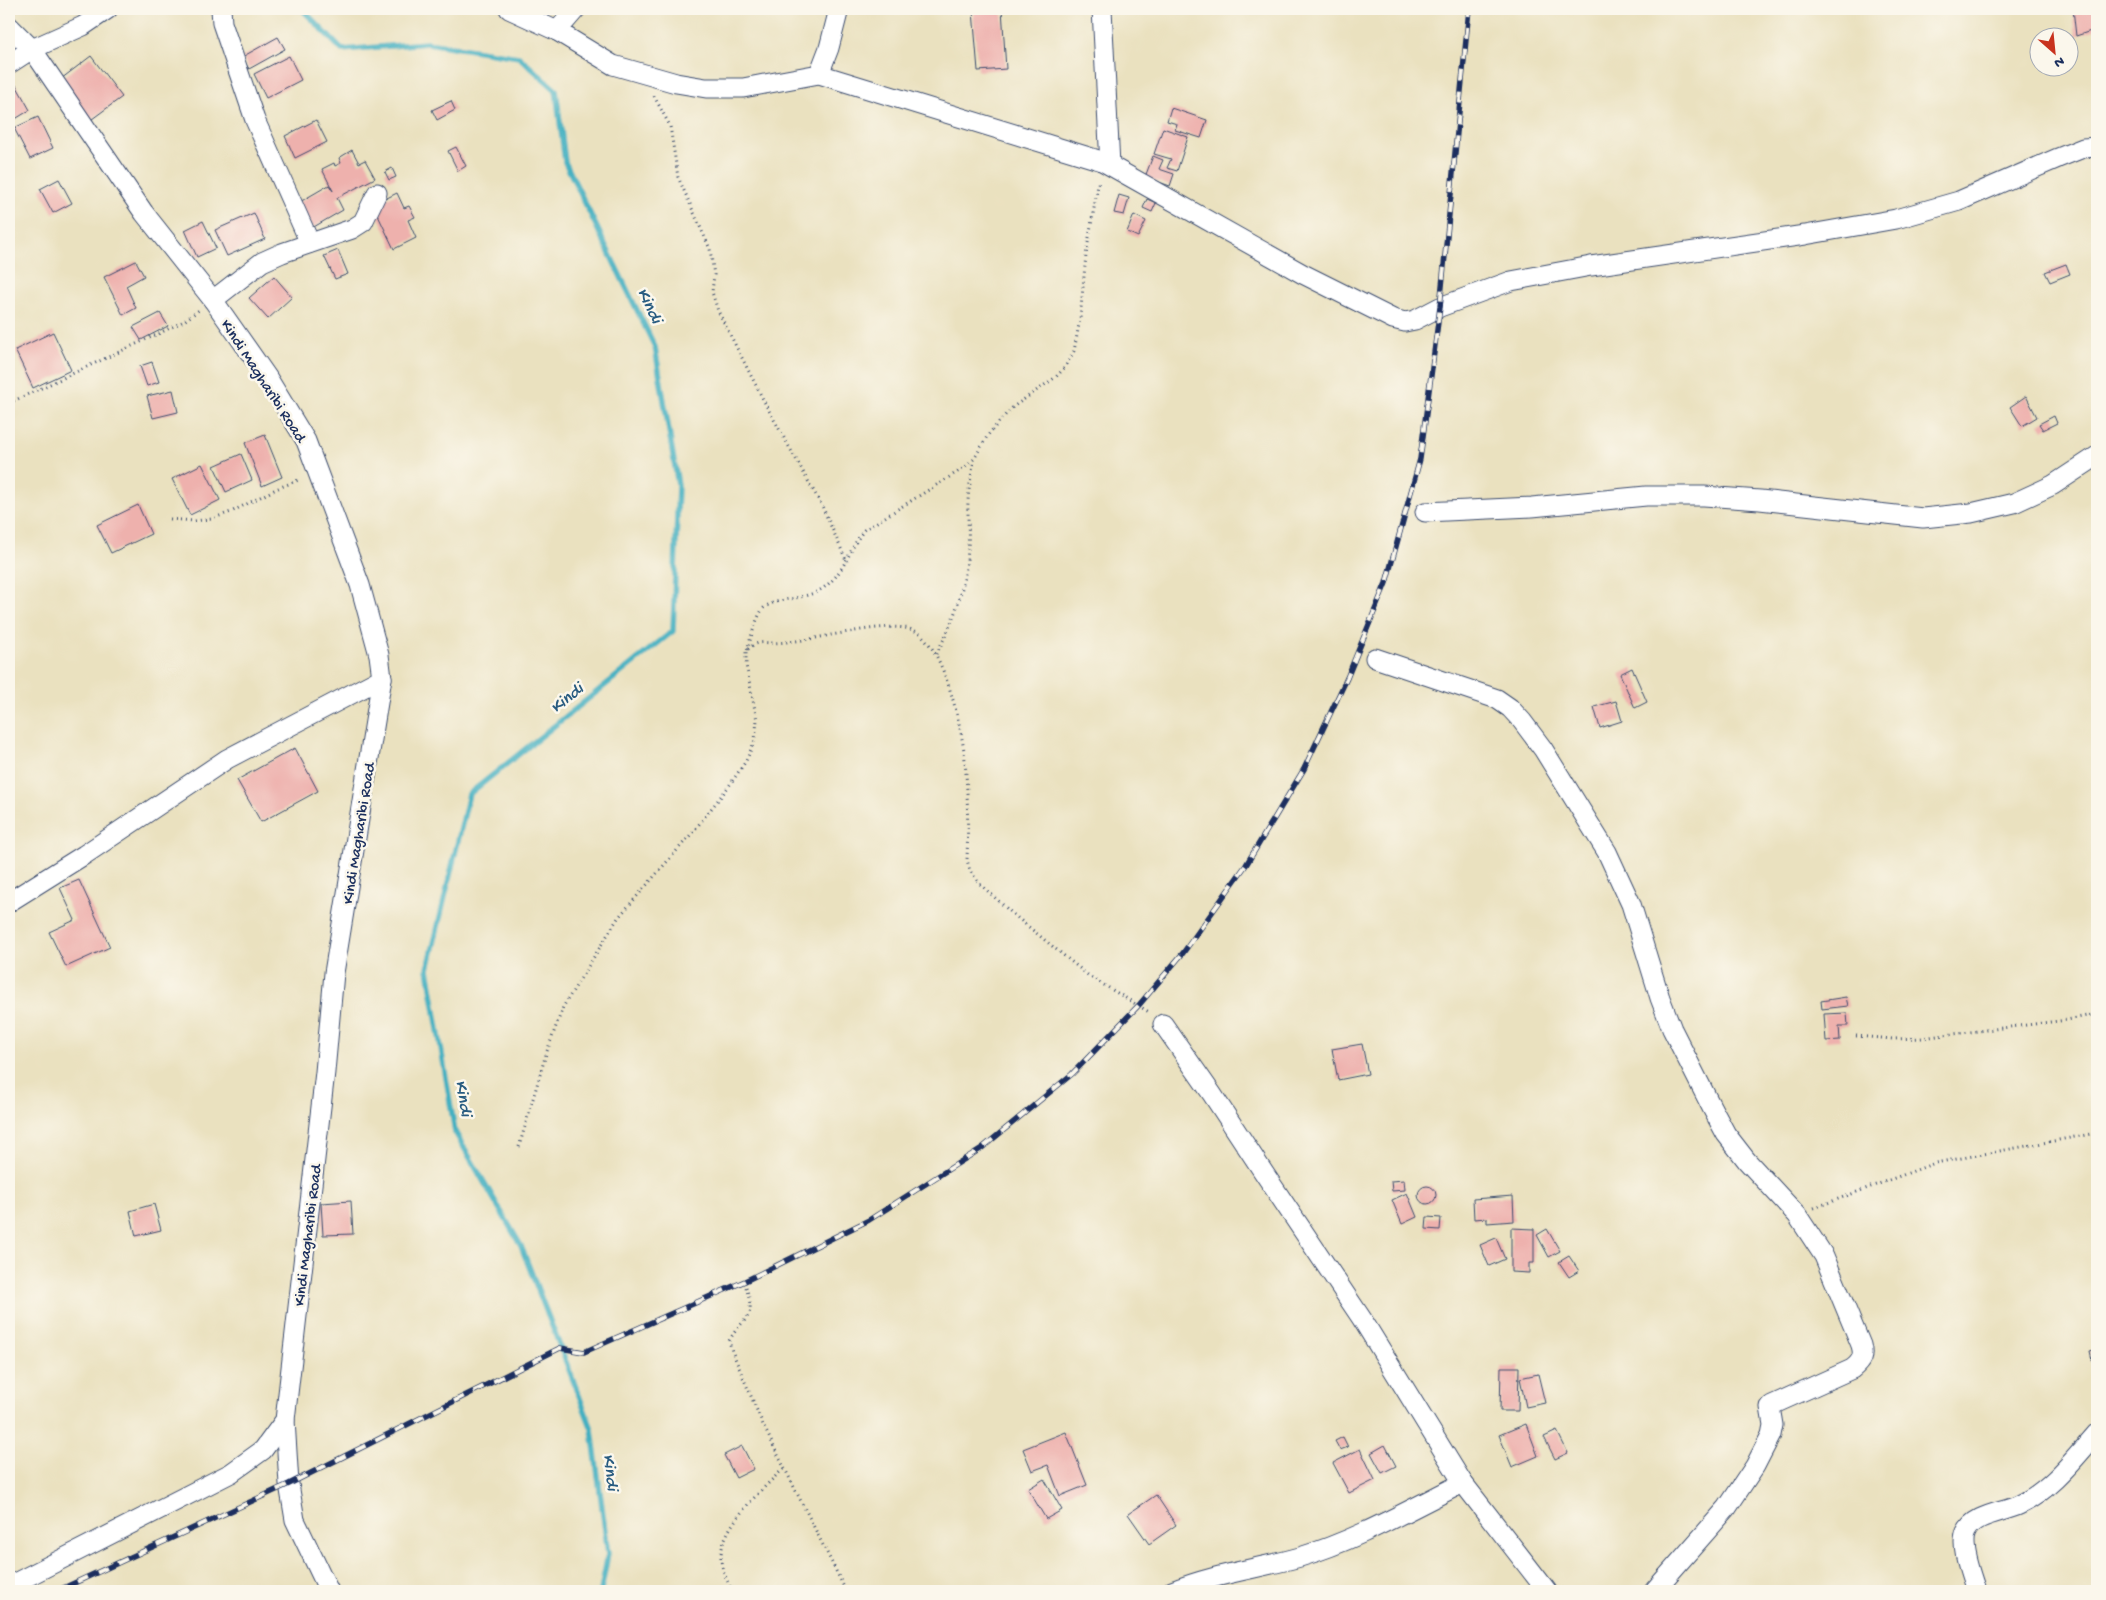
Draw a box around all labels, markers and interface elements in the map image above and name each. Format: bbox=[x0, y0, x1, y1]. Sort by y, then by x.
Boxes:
north arrow bbox=[2028, 28, 2078, 78]
text: N bbox=[2051, 52, 2067, 71]
water label: Kindi bbox=[631, 285, 667, 329]
street label: Kindi Magharibi Road bbox=[215, 317, 310, 448]
water label: Kindi bbox=[547, 678, 590, 719]
street label: Kindi Magharibi Road bbox=[340, 760, 381, 906]
water label: Kindi bbox=[449, 1078, 476, 1120]
street label: Kindi Magharibi Road bbox=[291, 1162, 328, 1307]
water label: Kindi bbox=[597, 1453, 622, 1494]

